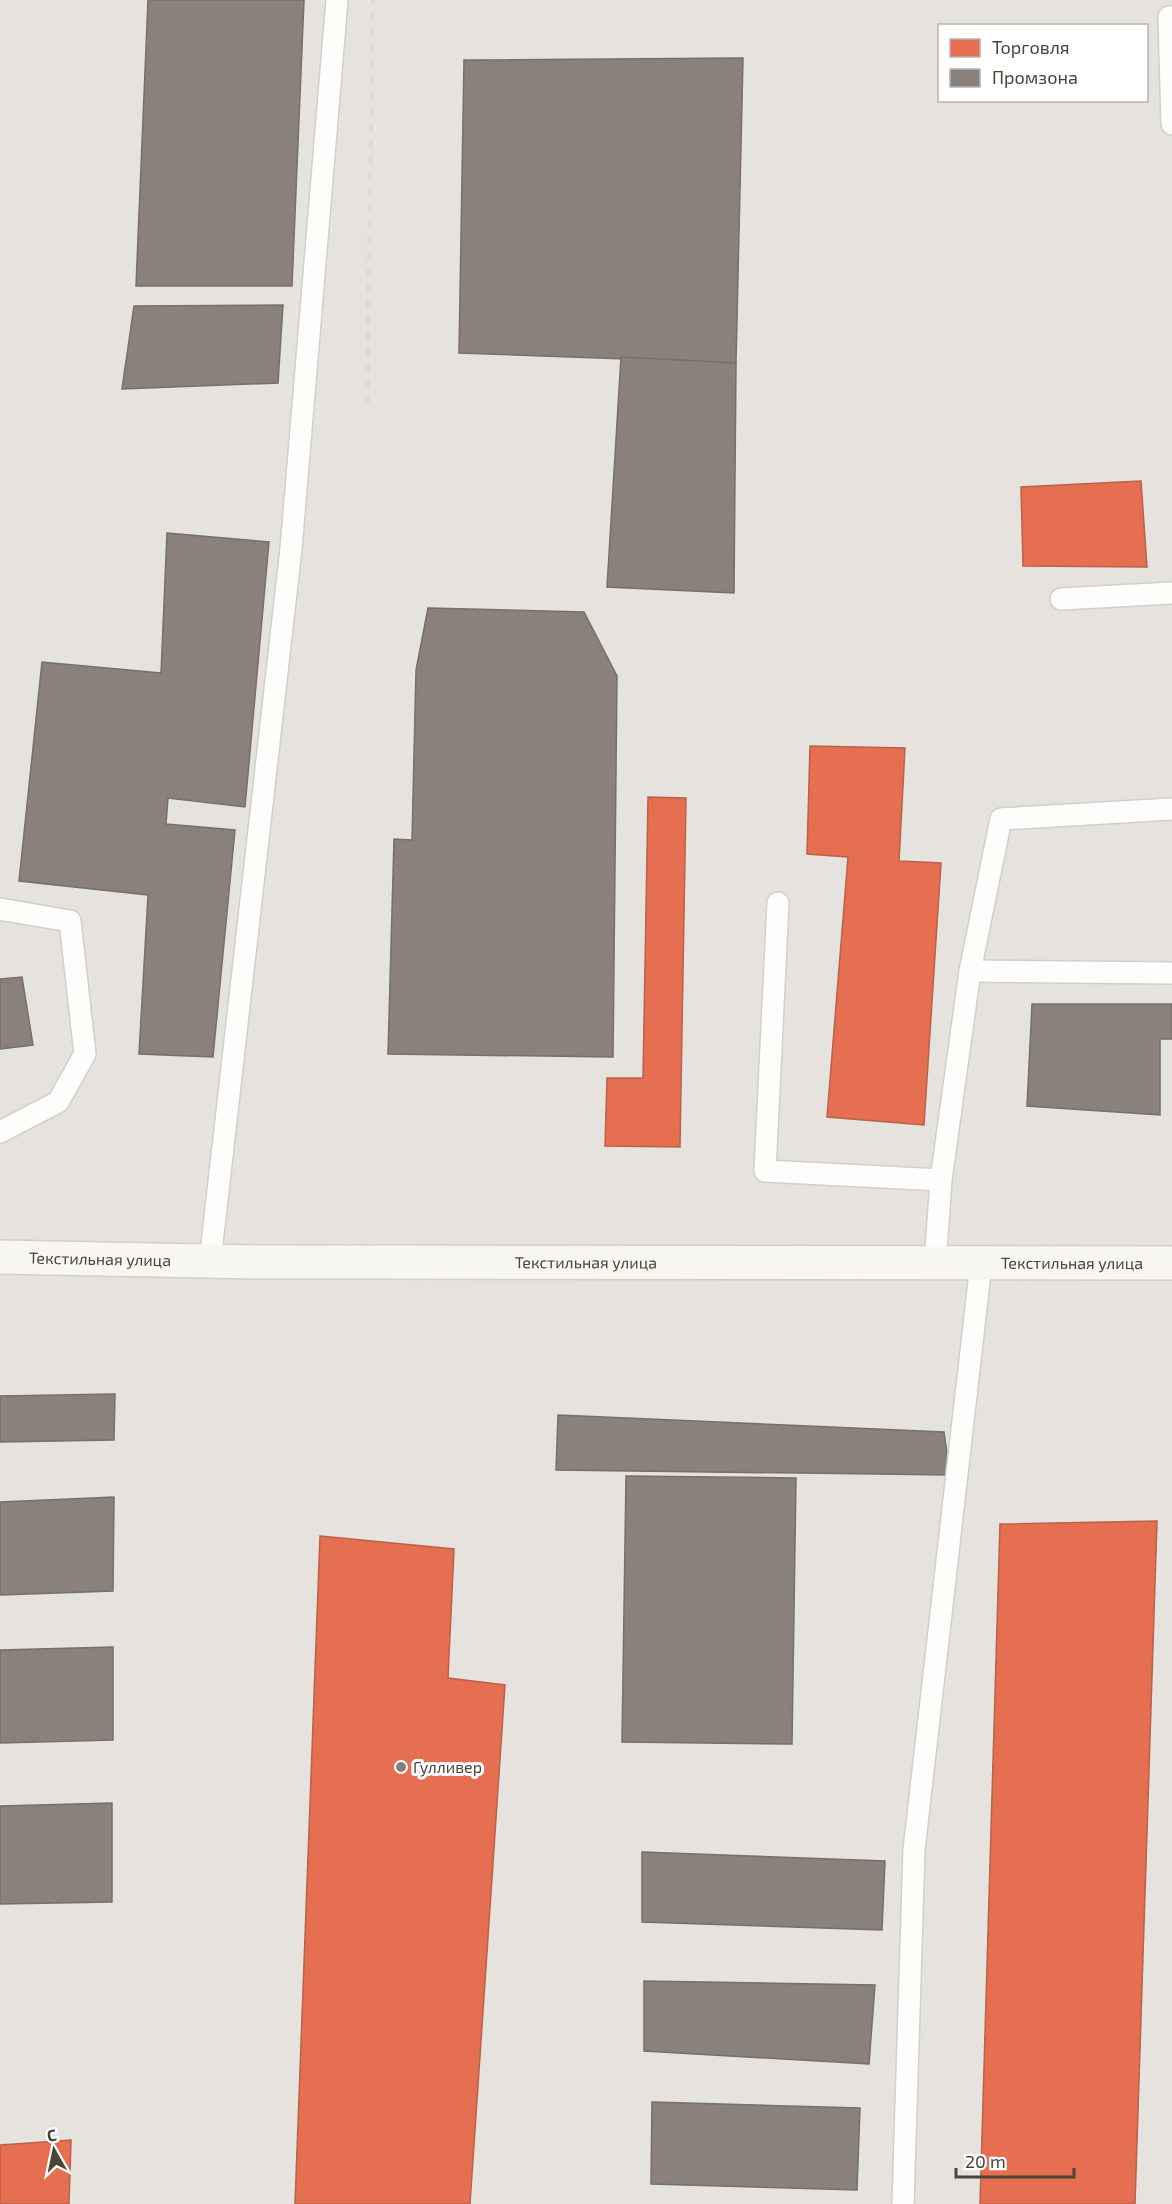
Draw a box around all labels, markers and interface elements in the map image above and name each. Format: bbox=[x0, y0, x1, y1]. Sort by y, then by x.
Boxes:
legend bbox=[938, 24, 1148, 102]
text: Торговля bbox=[992, 36, 1070, 58]
text: Промзона bbox=[992, 66, 1078, 88]
street label: Текстильная улица bbox=[29, 1248, 171, 1270]
street label: Текстильная улица bbox=[515, 1252, 657, 1272]
street label: Текстильная улица bbox=[1001, 1253, 1143, 1273]
place label: Гулливер bbox=[413, 1757, 482, 1777]
marker: Гулливер bbox=[394, 1760, 408, 1774]
north arrow bbox=[24, 2120, 84, 2180]
text: С bbox=[45, 2125, 58, 2145]
scale bar bbox=[956, 2141, 1074, 2179]
text: 20 m bbox=[965, 2150, 1006, 2172]

